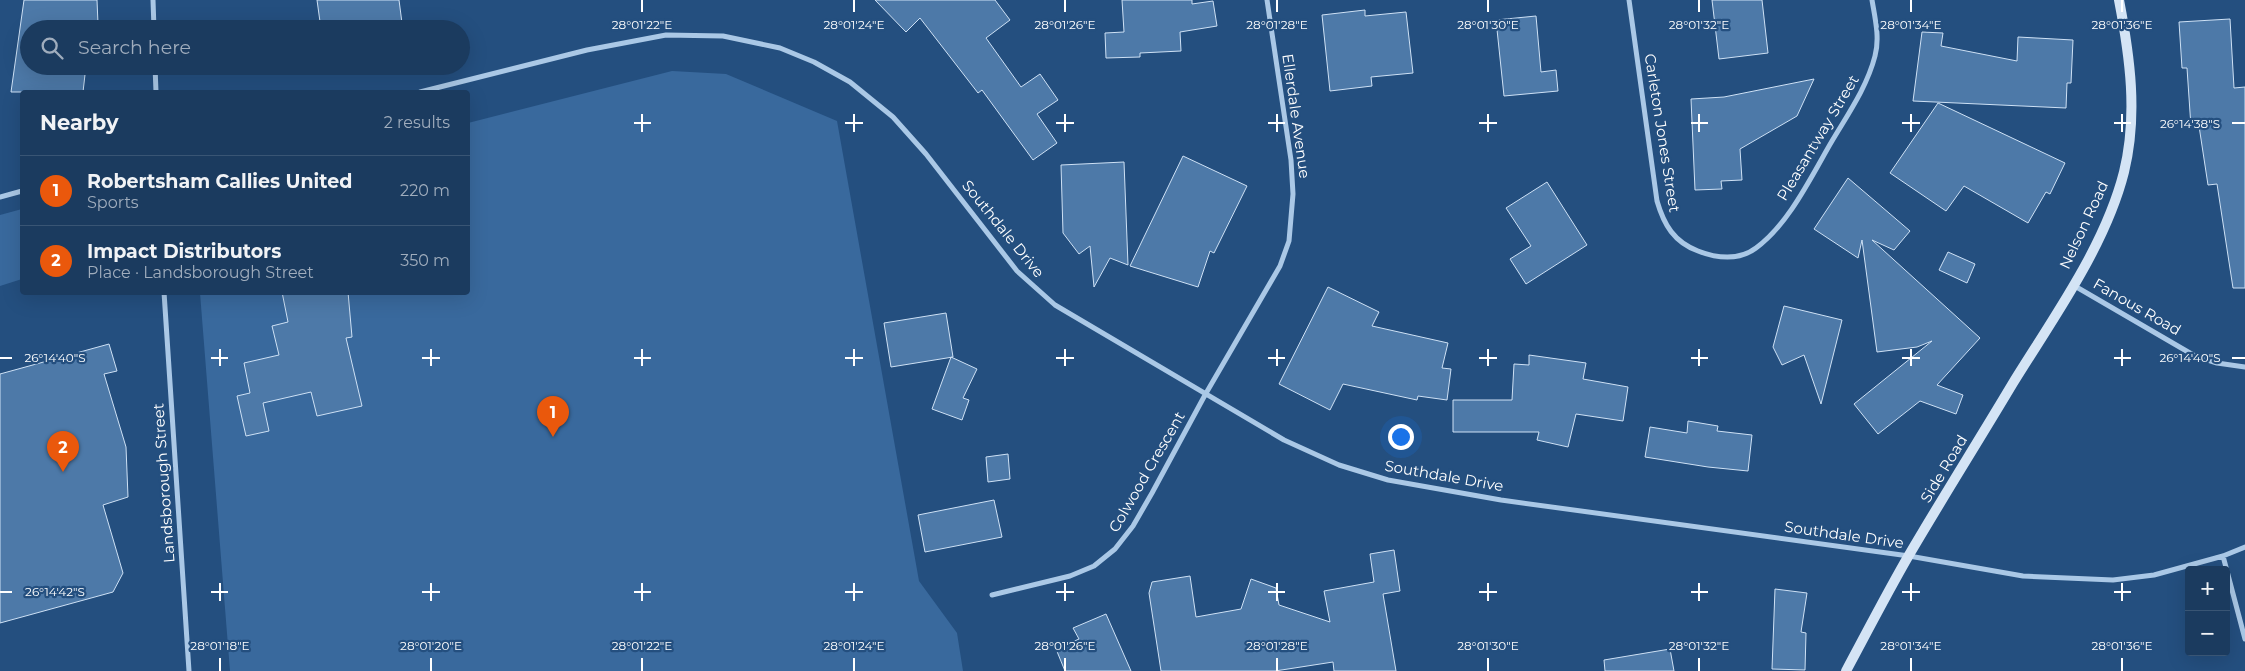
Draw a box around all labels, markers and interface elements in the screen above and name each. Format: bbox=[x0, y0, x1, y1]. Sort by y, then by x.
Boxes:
text: 28°01'22"E bbox=[612, 17, 672, 32]
text: 28°01'24"E bbox=[823, 17, 885, 32]
text: 28°01'26"E bbox=[1034, 17, 1096, 32]
text: 28°01'28"E bbox=[1246, 17, 1308, 32]
text: 28°01'30"E bbox=[1457, 17, 1519, 32]
text: 28°01'32"E bbox=[1669, 17, 1729, 32]
text: 28°01'34"E bbox=[1880, 17, 1942, 32]
text: 28°01'36"E bbox=[2092, 17, 2152, 32]
search box bbox=[20, 20, 470, 75]
icon: search bbox=[38, 34, 66, 62]
text: Search here bbox=[78, 36, 191, 59]
street label: Ellerdale Avenue bbox=[1278, 52, 1315, 179]
street label: Carleton Jones Street bbox=[1641, 52, 1684, 214]
street label: Pleasantway Street bbox=[1772, 71, 1863, 204]
text: Nearby bbox=[40, 110, 119, 135]
text: 2 results bbox=[384, 113, 450, 132]
text: 26°14'38"S bbox=[2160, 116, 2220, 131]
text: Robertsham Callies United bbox=[87, 170, 352, 193]
street label: Southdale Drive bbox=[958, 176, 1049, 281]
street label: Nelson Road bbox=[2055, 178, 2112, 272]
text: 1 bbox=[53, 181, 59, 200]
text: 220 m bbox=[400, 181, 450, 200]
text: Sports bbox=[87, 193, 139, 212]
text: Impact Distributors bbox=[87, 240, 281, 263]
text: 2 bbox=[51, 251, 61, 270]
text: 350 m bbox=[400, 251, 450, 270]
text: Place · Landsborough Street bbox=[87, 263, 314, 282]
street label: Fanous Road bbox=[2090, 274, 2184, 339]
text: 26°14'40"S bbox=[24, 350, 86, 365]
text: 26°14'40"S bbox=[2159, 350, 2221, 365]
pin: 1 bbox=[537, 396, 569, 437]
street label: Landsborough Street bbox=[148, 403, 179, 563]
street label: Colwood Crescent bbox=[1104, 408, 1189, 535]
your location bbox=[1388, 424, 1414, 450]
pin: 2 bbox=[47, 431, 79, 472]
street label: Side Road bbox=[1916, 431, 1971, 506]
street label: Southdale Drive bbox=[1383, 456, 1505, 495]
street label: Southdale Drive bbox=[1783, 517, 1905, 552]
map controls bbox=[2185, 566, 2230, 656]
button: + bbox=[2185, 566, 2230, 611]
text: 26°14'42"S bbox=[25, 584, 85, 599]
button: − bbox=[2185, 611, 2230, 656]
text: 28°01'18"E bbox=[190, 638, 250, 653]
text: 28°01'20"E bbox=[400, 638, 462, 653]
text: 28°01'22"E bbox=[612, 638, 672, 653]
text: 28°01'24"E bbox=[823, 638, 885, 653]
text: 28°01'26"E bbox=[1034, 638, 1096, 653]
text: 28°01'28"E bbox=[1246, 638, 1308, 653]
text: 28°01'30"E bbox=[1457, 638, 1519, 653]
text: 28°01'32"E bbox=[1669, 638, 1729, 653]
text: 28°01'34"E bbox=[1880, 638, 1942, 653]
text: 28°01'36"E bbox=[2092, 638, 2152, 653]

